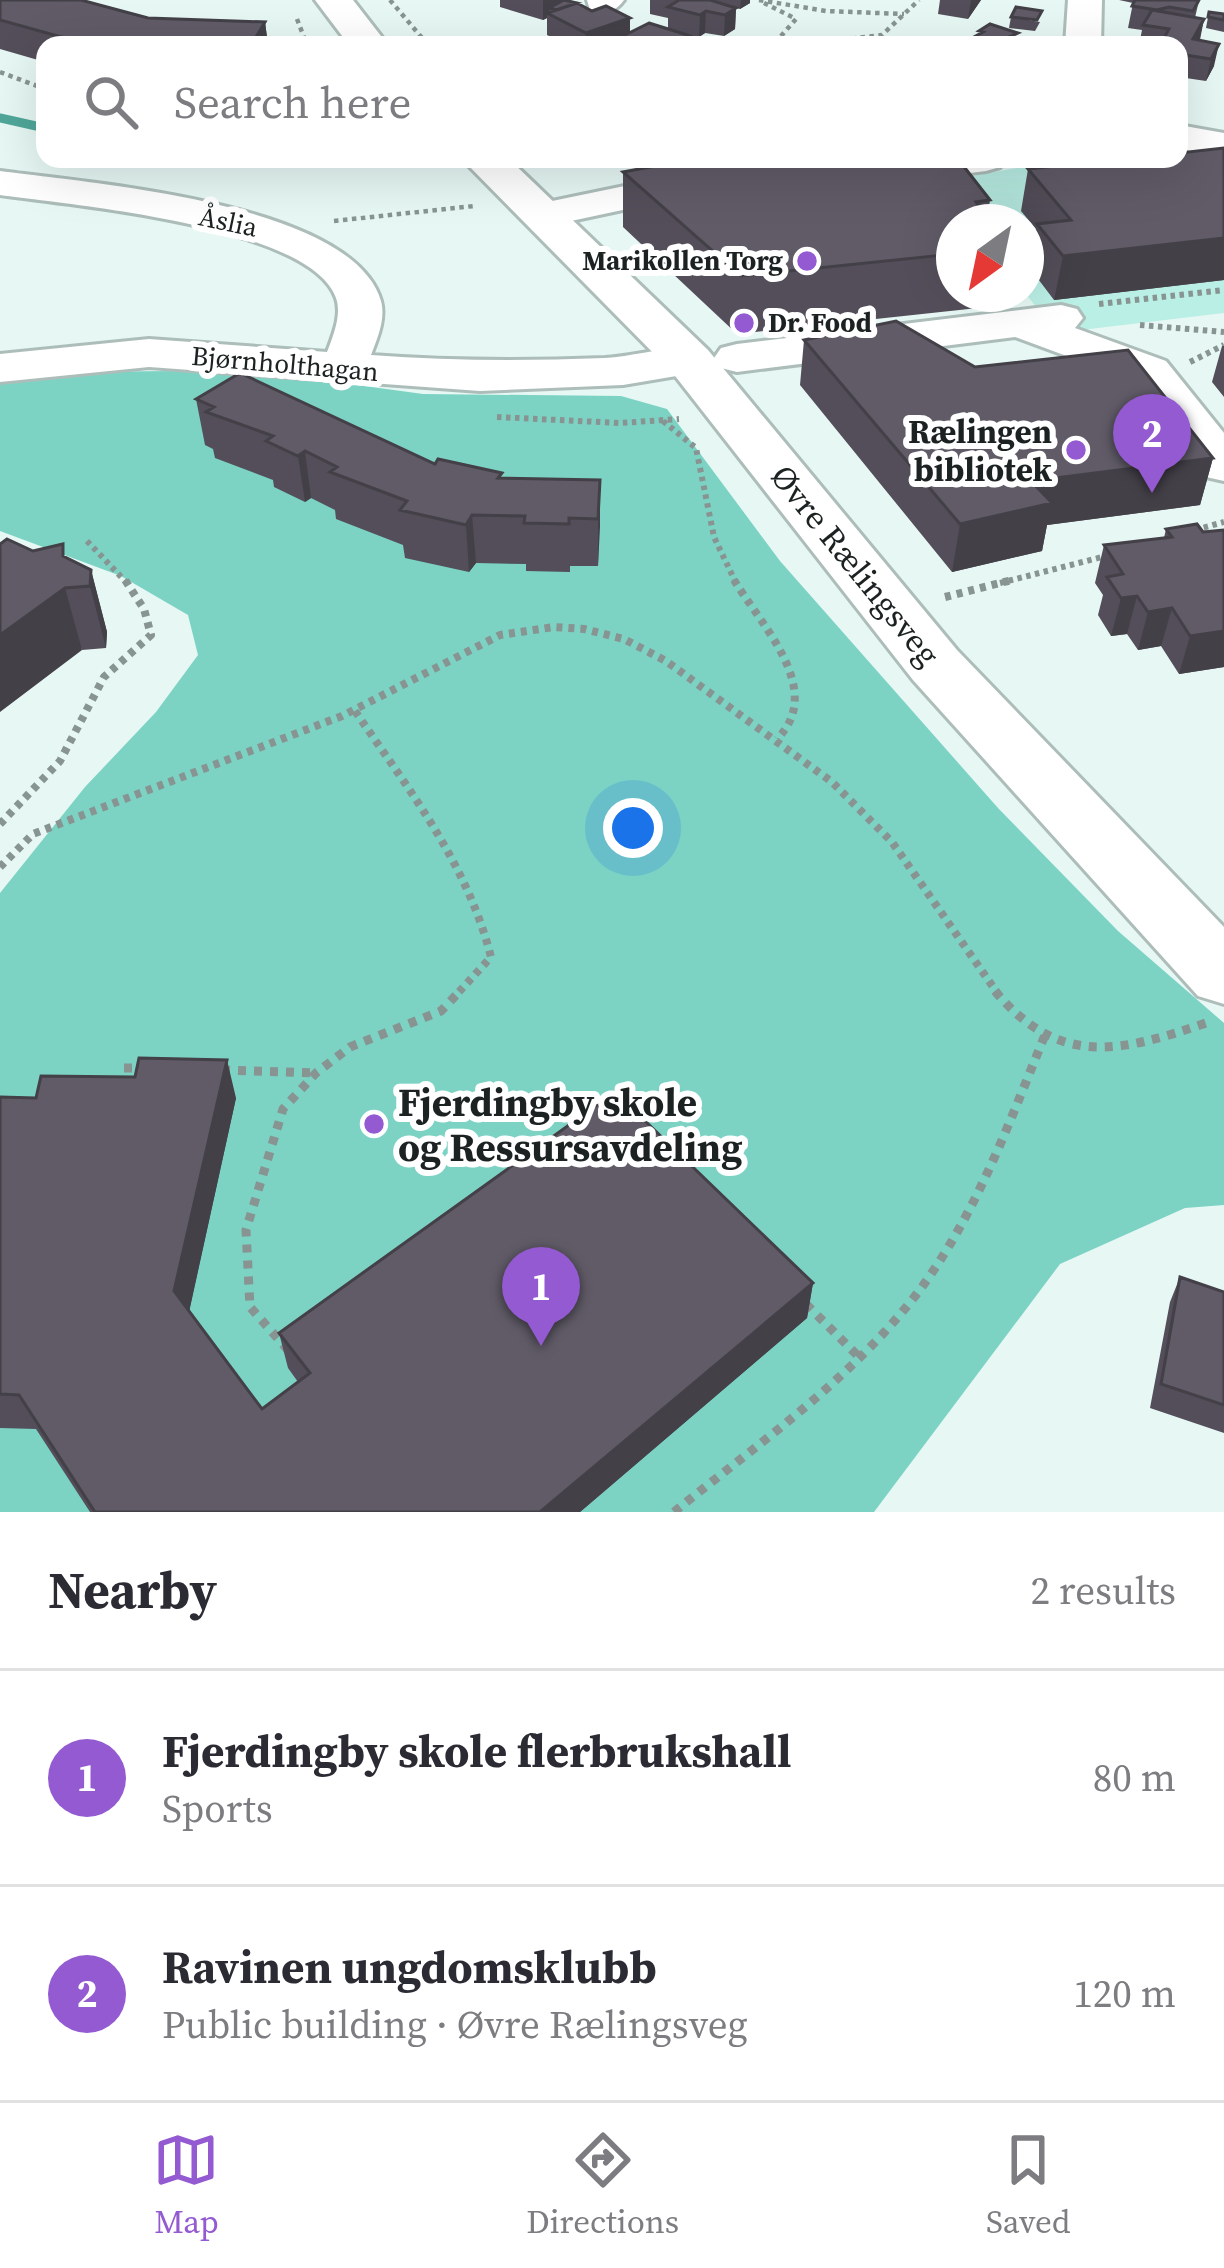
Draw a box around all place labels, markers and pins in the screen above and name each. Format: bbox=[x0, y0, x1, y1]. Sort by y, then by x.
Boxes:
place label: Marikollen Torg bbox=[582, 242, 783, 279]
marker: Marikollen Torg bbox=[794, 248, 820, 274]
place label: Dr. Food bbox=[768, 304, 872, 341]
marker: Dr. Food bbox=[731, 310, 757, 336]
pin: 2 bbox=[1113, 394, 1191, 493]
place label: Rælingen bibliotek bbox=[908, 409, 1052, 492]
marker: Rælingen bibliotek bbox=[1063, 437, 1089, 463]
place label: Fjerdingby skole og Ressursavdeling bbox=[398, 1076, 742, 1174]
marker: Fjerdingby skole og Ressursavdeling bbox=[361, 1111, 387, 1137]
pin: 1 bbox=[502, 1247, 580, 1346]

